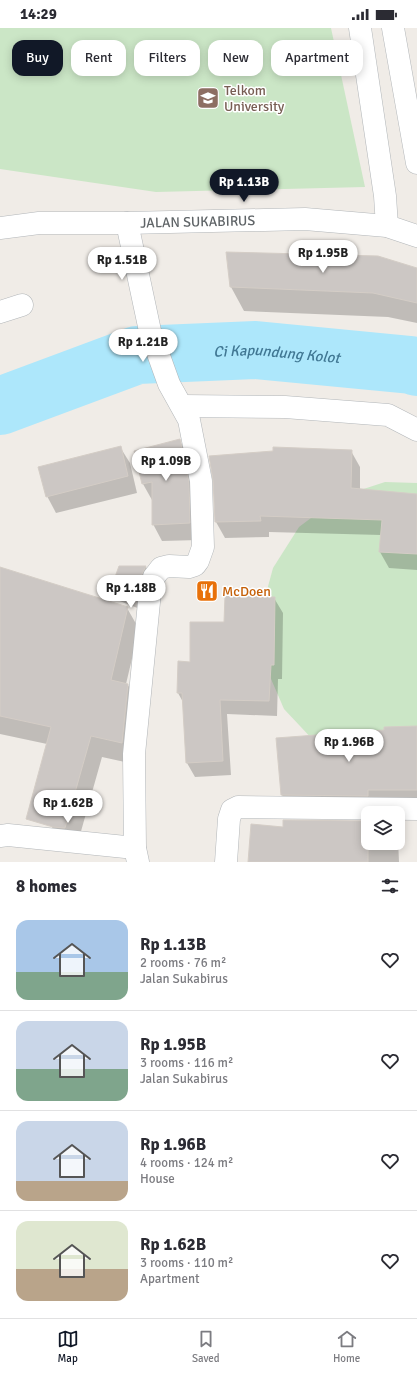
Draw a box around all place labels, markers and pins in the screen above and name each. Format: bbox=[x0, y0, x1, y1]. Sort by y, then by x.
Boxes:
place label: Telkom University bbox=[224, 82, 285, 115]
school or university icon: Telkom University bbox=[195, 85, 221, 111]
pin: Rp 1.13B bbox=[203, 169, 285, 203]
pin: Rp 1.95B bbox=[282, 240, 364, 274]
pin: Rp 1.51B bbox=[81, 247, 163, 281]
pin: Rp 1.21B bbox=[102, 329, 184, 363]
pin: Rp 1.09B bbox=[125, 448, 207, 482]
pin: Rp 1.18B bbox=[90, 575, 172, 609]
restaurant icon: McDoen bbox=[194, 578, 220, 604]
place label: McDoen bbox=[222, 583, 271, 600]
pin: Rp 1.96B bbox=[308, 729, 390, 763]
pin: Rp 1.62B bbox=[27, 790, 109, 824]

